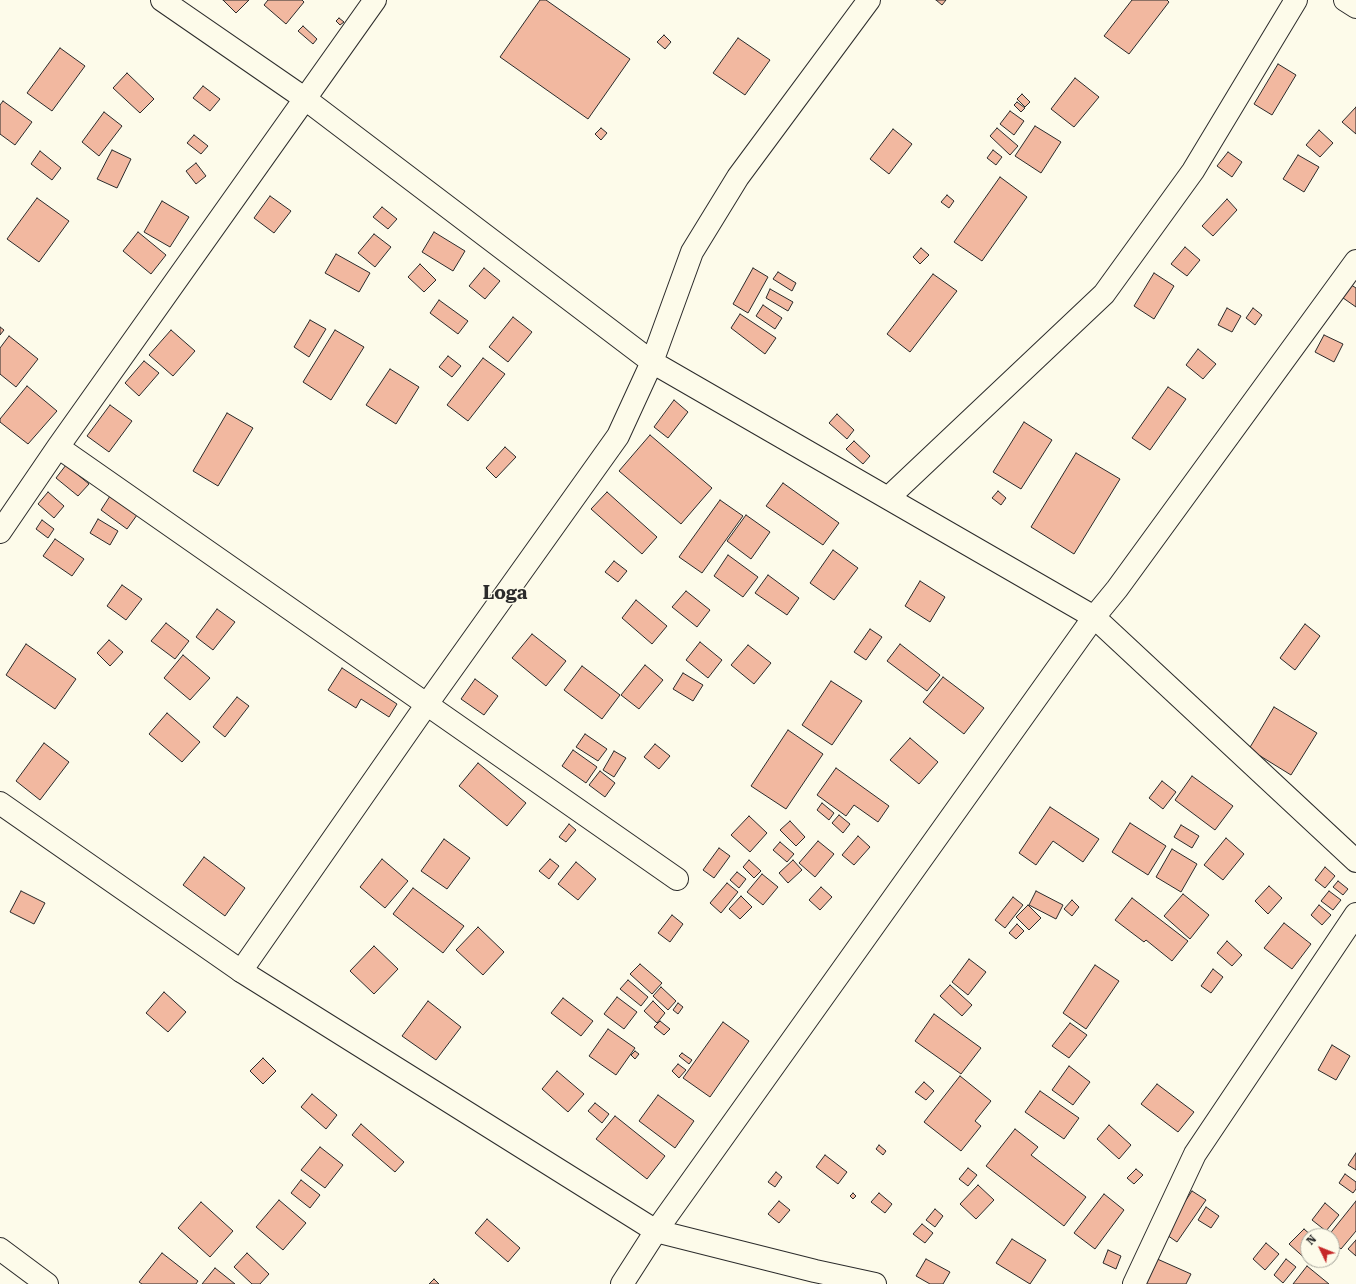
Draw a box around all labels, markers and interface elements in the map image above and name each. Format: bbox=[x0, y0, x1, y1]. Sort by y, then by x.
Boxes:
district label: Loga bbox=[483, 583, 527, 605]
north arrow bbox=[1300, 1228, 1340, 1268]
text: N bbox=[1304, 1233, 1319, 1248]

